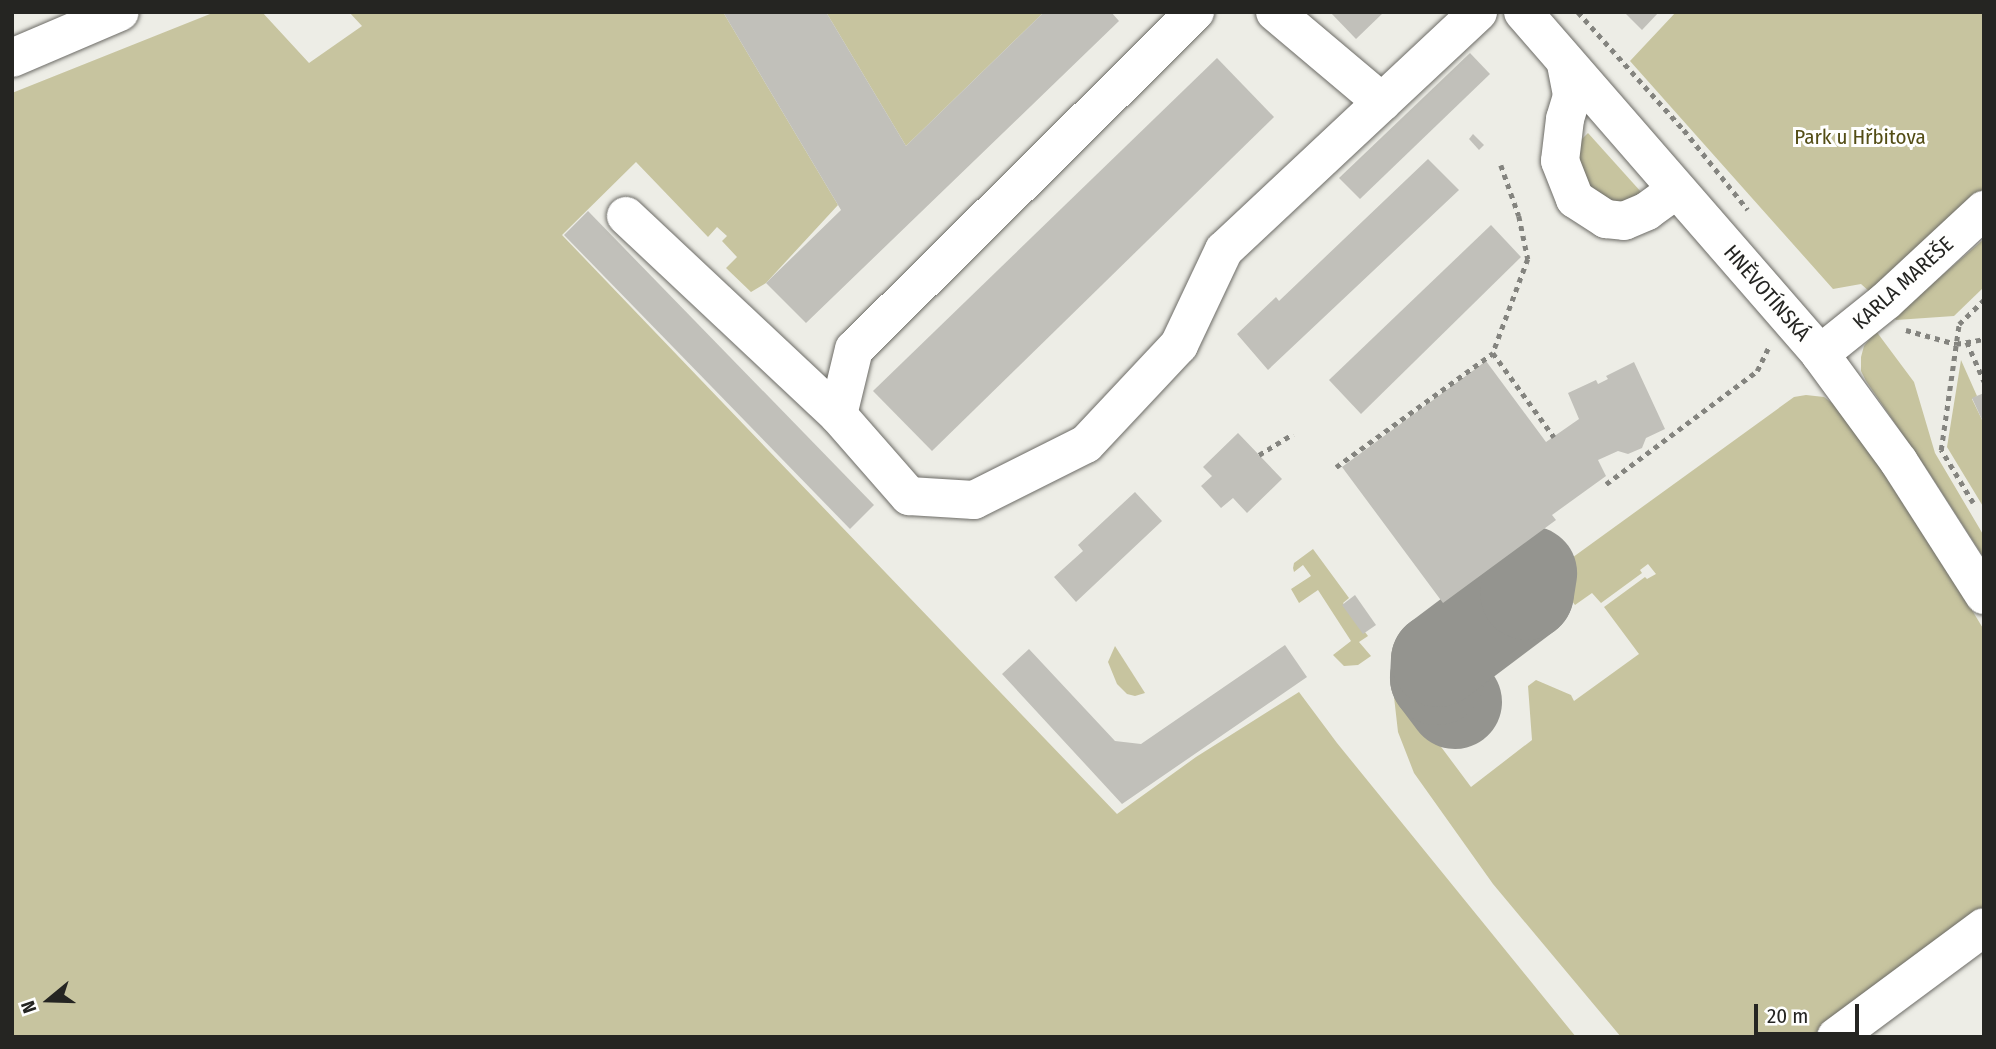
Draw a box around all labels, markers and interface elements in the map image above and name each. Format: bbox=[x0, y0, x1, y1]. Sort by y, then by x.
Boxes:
park label: Park u Hřbitova bbox=[1794, 124, 1926, 150]
street label: KARLA MAREŠE bbox=[1848, 231, 1958, 335]
street label: HNĚVOTÍNSKÁ bbox=[1718, 240, 1816, 346]
north arrow bbox=[14, 965, 84, 1035]
scale bar bbox=[1758, 990, 1863, 1034]
text: N bbox=[16, 998, 41, 1016]
text: 20 m bbox=[1767, 1003, 1808, 1029]

